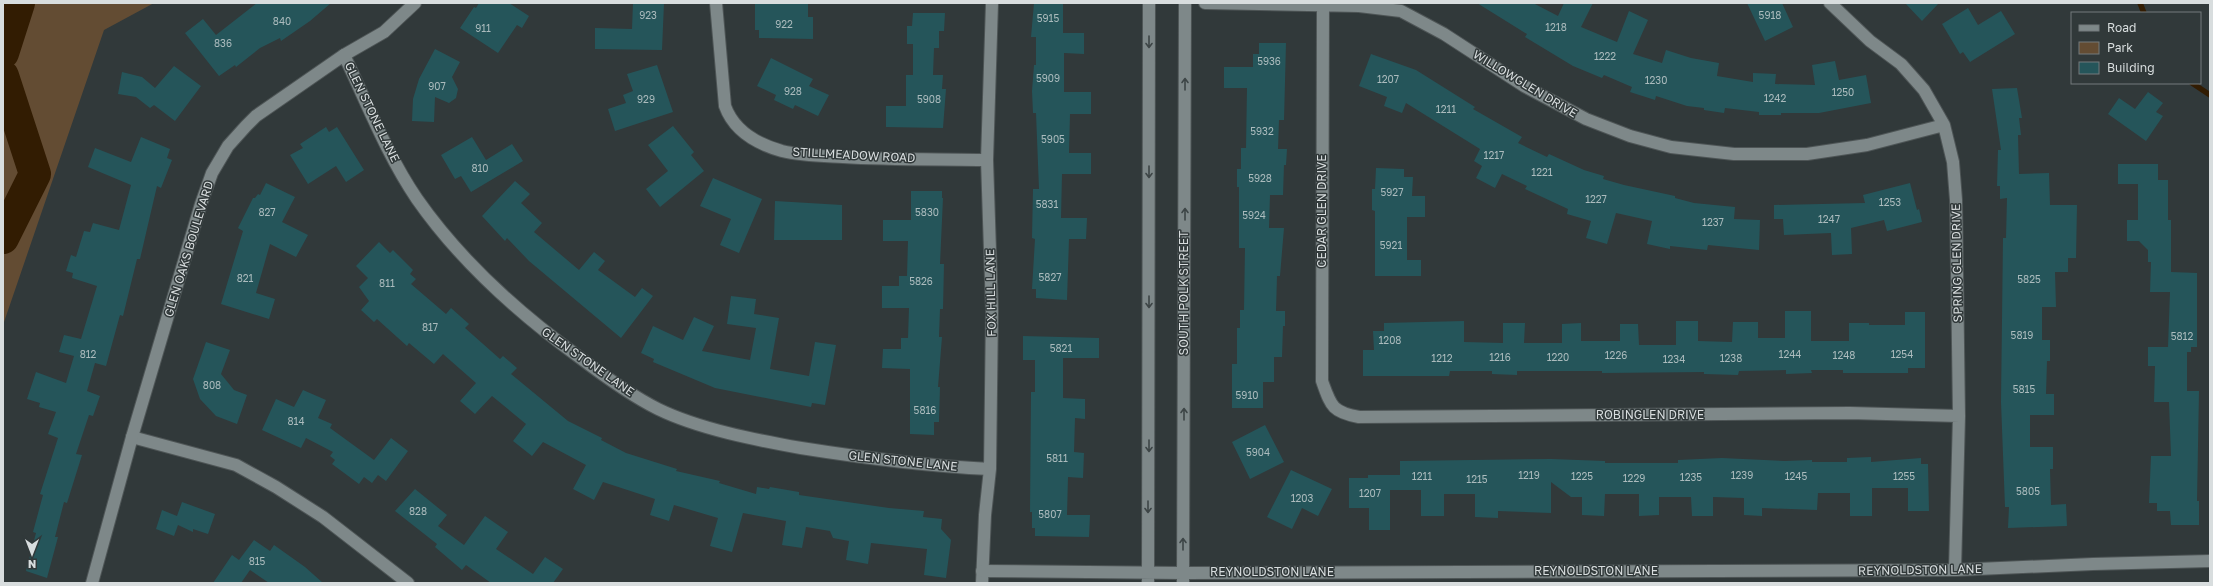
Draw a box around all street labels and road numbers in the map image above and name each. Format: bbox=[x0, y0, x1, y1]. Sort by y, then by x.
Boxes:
street label: WILLOWGLEN DRIVE bbox=[1470, 46, 1580, 121]
street label: GLEN STONE LANE bbox=[342, 59, 403, 164]
street label: STILLMEADOW ROAD bbox=[792, 144, 916, 165]
street label: CEDAR GLEN DRIVE bbox=[1314, 154, 1329, 268]
street label: GLEN OAKS BOULEVARD bbox=[161, 179, 216, 319]
street label: SPRING GLEN DRIVE bbox=[1948, 204, 1965, 322]
street label: SOUTH POLK STREET bbox=[1176, 230, 1191, 356]
street label: FOX HILL LANE bbox=[982, 249, 999, 337]
street label: GLEN STONE LANE bbox=[539, 324, 637, 399]
street label: ROBINGLEN DRIVE bbox=[1596, 407, 1704, 422]
street label: GLEN STONE LANE bbox=[848, 447, 958, 474]
street label: REYNOLDSTON LANE bbox=[1858, 561, 1982, 578]
street label: REYNOLDSTON LANE bbox=[1534, 563, 1658, 578]
street label: REYNOLDSTON LANE bbox=[1210, 564, 1334, 579]

